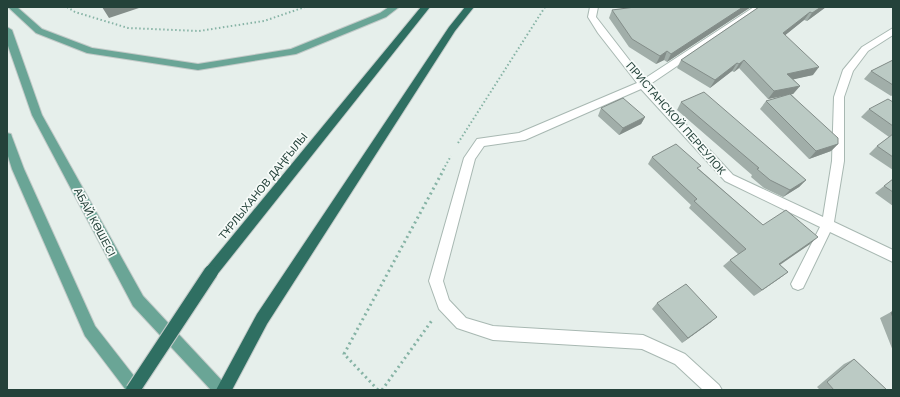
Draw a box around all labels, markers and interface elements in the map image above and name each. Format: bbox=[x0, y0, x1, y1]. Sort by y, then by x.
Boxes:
street label: ПРИСТАНСКОЙ ПЕРЕУЛОК bbox=[624, 59, 728, 177]
street label: ТҰРЛЫХАНОВ ДАҢҒЫЛЫ bbox=[216, 130, 310, 242]
street label: АБАЙ КӨШЕСІ bbox=[72, 186, 118, 258]

